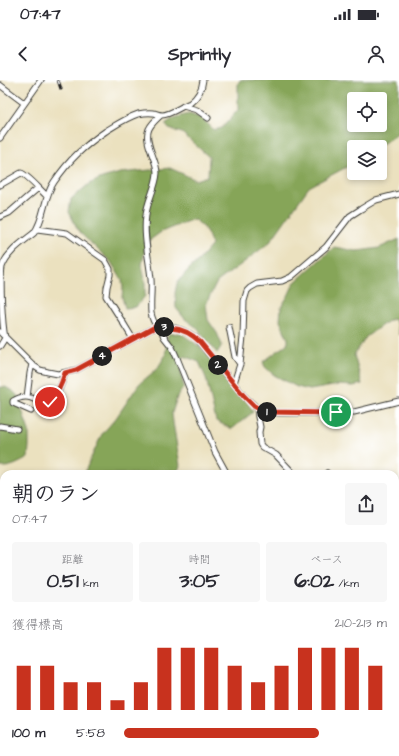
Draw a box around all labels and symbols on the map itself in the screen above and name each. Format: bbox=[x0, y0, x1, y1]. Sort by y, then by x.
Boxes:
pin: 3 bbox=[154, 317, 174, 337]
pin: 4 bbox=[92, 346, 112, 366]
pin: 2 bbox=[208, 355, 228, 375]
pin bbox=[33, 385, 67, 419]
pin bbox=[319, 395, 353, 429]
pin: 1 bbox=[257, 402, 277, 422]

